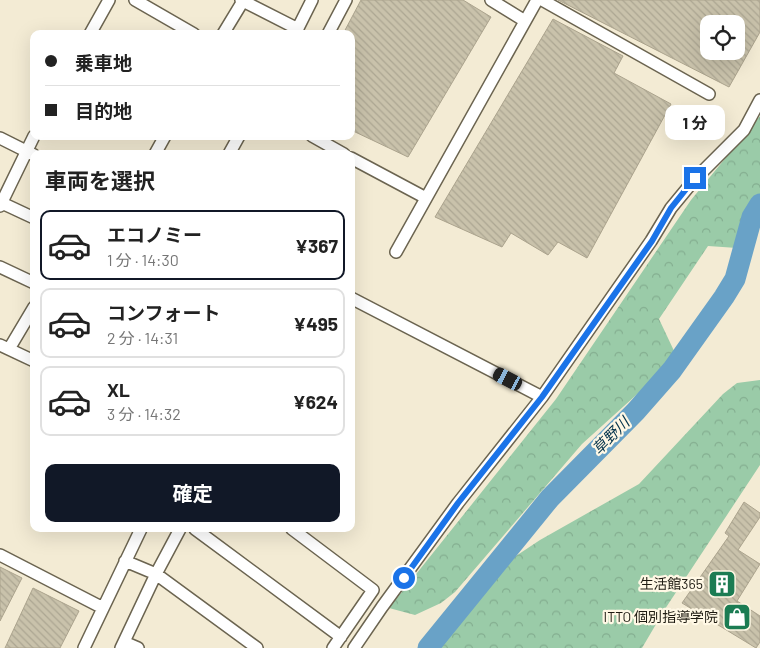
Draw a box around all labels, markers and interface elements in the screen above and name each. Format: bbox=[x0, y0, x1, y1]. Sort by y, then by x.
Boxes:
map controls bbox=[700, 15, 745, 60]
button: locate bbox=[700, 15, 745, 60]
text: 乗車地 bbox=[75, 51, 132, 74]
text: 目的地 bbox=[75, 99, 132, 122]
callout: 1 分 bbox=[665, 106, 725, 140]
text: 1 分 bbox=[683, 113, 707, 132]
text: 車両を選択 bbox=[45, 167, 155, 193]
route end bbox=[684, 167, 706, 189]
icon: car bbox=[47, 223, 92, 268]
text: エコノミー bbox=[107, 223, 202, 246]
text: ¥367 bbox=[295, 234, 338, 257]
text: 1 分 · 14:30 bbox=[107, 250, 179, 269]
icon: car bbox=[47, 301, 92, 346]
text: コンフォート bbox=[107, 301, 220, 324]
text: ¥495 bbox=[293, 312, 338, 335]
text: 2 分 · 14:31 bbox=[107, 328, 178, 347]
car bbox=[491, 366, 524, 392]
text: XL bbox=[107, 378, 130, 401]
icon: car bbox=[47, 379, 92, 424]
text: ¥624 bbox=[293, 390, 338, 413]
text: 3 分 · 14:32 bbox=[107, 404, 181, 423]
water label: 草野川 bbox=[588, 412, 634, 458]
button: 確定 bbox=[45, 464, 340, 522]
route start bbox=[393, 567, 415, 589]
building icon: 生活館365 bbox=[707, 569, 737, 599]
place label: 生活館365 bbox=[639, 575, 703, 592]
shop icon: ITTO 個別指導学院 bbox=[722, 602, 752, 632]
place label: ITTO 個別指導学院 bbox=[604, 608, 718, 625]

